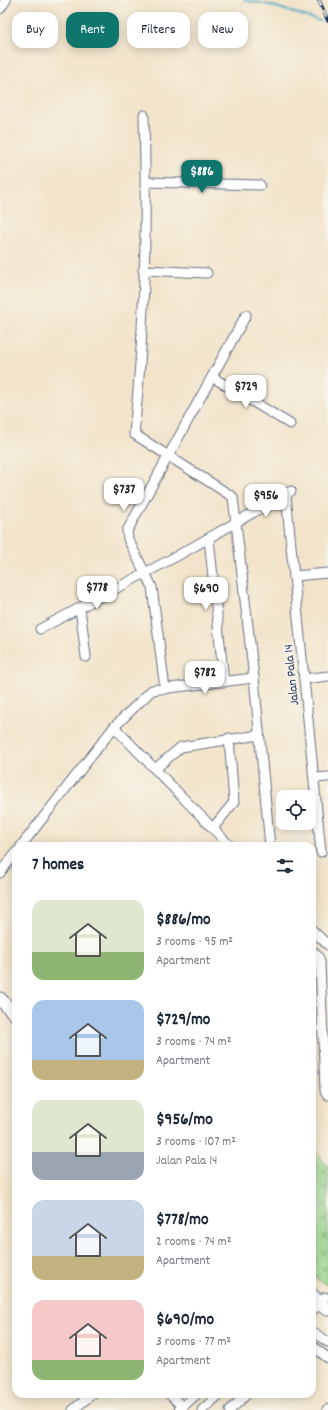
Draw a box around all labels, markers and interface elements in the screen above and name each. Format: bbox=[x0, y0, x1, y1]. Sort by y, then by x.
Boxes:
chip: Buy bbox=[12, 12, 58, 48]
chip: Rent bbox=[66, 12, 119, 48]
chip: Filters bbox=[127, 12, 190, 48]
chip: New bbox=[198, 12, 248, 48]
pin: $886 bbox=[178, 160, 226, 194]
text: $886 bbox=[190, 163, 214, 182]
pin: $729 bbox=[222, 375, 270, 409]
text: $729 bbox=[234, 378, 258, 397]
pin: $737 bbox=[100, 478, 148, 512]
text: $737 bbox=[113, 481, 135, 500]
pin: $956 bbox=[242, 484, 290, 518]
text: $956 bbox=[254, 487, 278, 506]
pin: $778 bbox=[73, 576, 121, 610]
pin: $690 bbox=[182, 577, 230, 611]
text: $778 bbox=[86, 579, 108, 598]
text: $690 bbox=[193, 580, 219, 599]
street label: Jalan Pala 14 bbox=[280, 643, 305, 706]
pin: $782 bbox=[181, 661, 229, 695]
text: $782 bbox=[194, 664, 216, 683]
map controls bbox=[276, 790, 316, 830]
button: locate bbox=[276, 790, 316, 830]
text: 7 homes bbox=[32, 854, 84, 878]
icon: filters bbox=[274, 855, 296, 877]
text: $886/mo bbox=[156, 909, 211, 933]
icon: home bbox=[64, 916, 112, 964]
text: 3 rooms · 95 m² bbox=[156, 933, 233, 952]
text: Apartment bbox=[156, 952, 210, 971]
text: $729/mo bbox=[156, 1009, 210, 1033]
icon: home bbox=[64, 1016, 112, 1064]
text: 3 rooms · 74 m² bbox=[156, 1033, 232, 1052]
text: Apartment bbox=[156, 1052, 210, 1071]
text: $956/mo bbox=[156, 1109, 213, 1133]
icon: home bbox=[64, 1116, 112, 1164]
text: 3 rooms · 107 m² bbox=[156, 1133, 236, 1152]
text: Jalan Pala 14 bbox=[156, 1152, 217, 1171]
text: $778/mo bbox=[156, 1209, 209, 1233]
icon: home bbox=[64, 1216, 112, 1264]
text: 2 rooms · 74 m² bbox=[156, 1233, 231, 1252]
text: Apartment bbox=[156, 1252, 210, 1271]
text: $690/mo bbox=[156, 1309, 214, 1333]
icon: home bbox=[64, 1316, 112, 1364]
text: 3 rooms · 77 m² bbox=[156, 1333, 231, 1352]
text: Apartment bbox=[156, 1352, 210, 1371]

